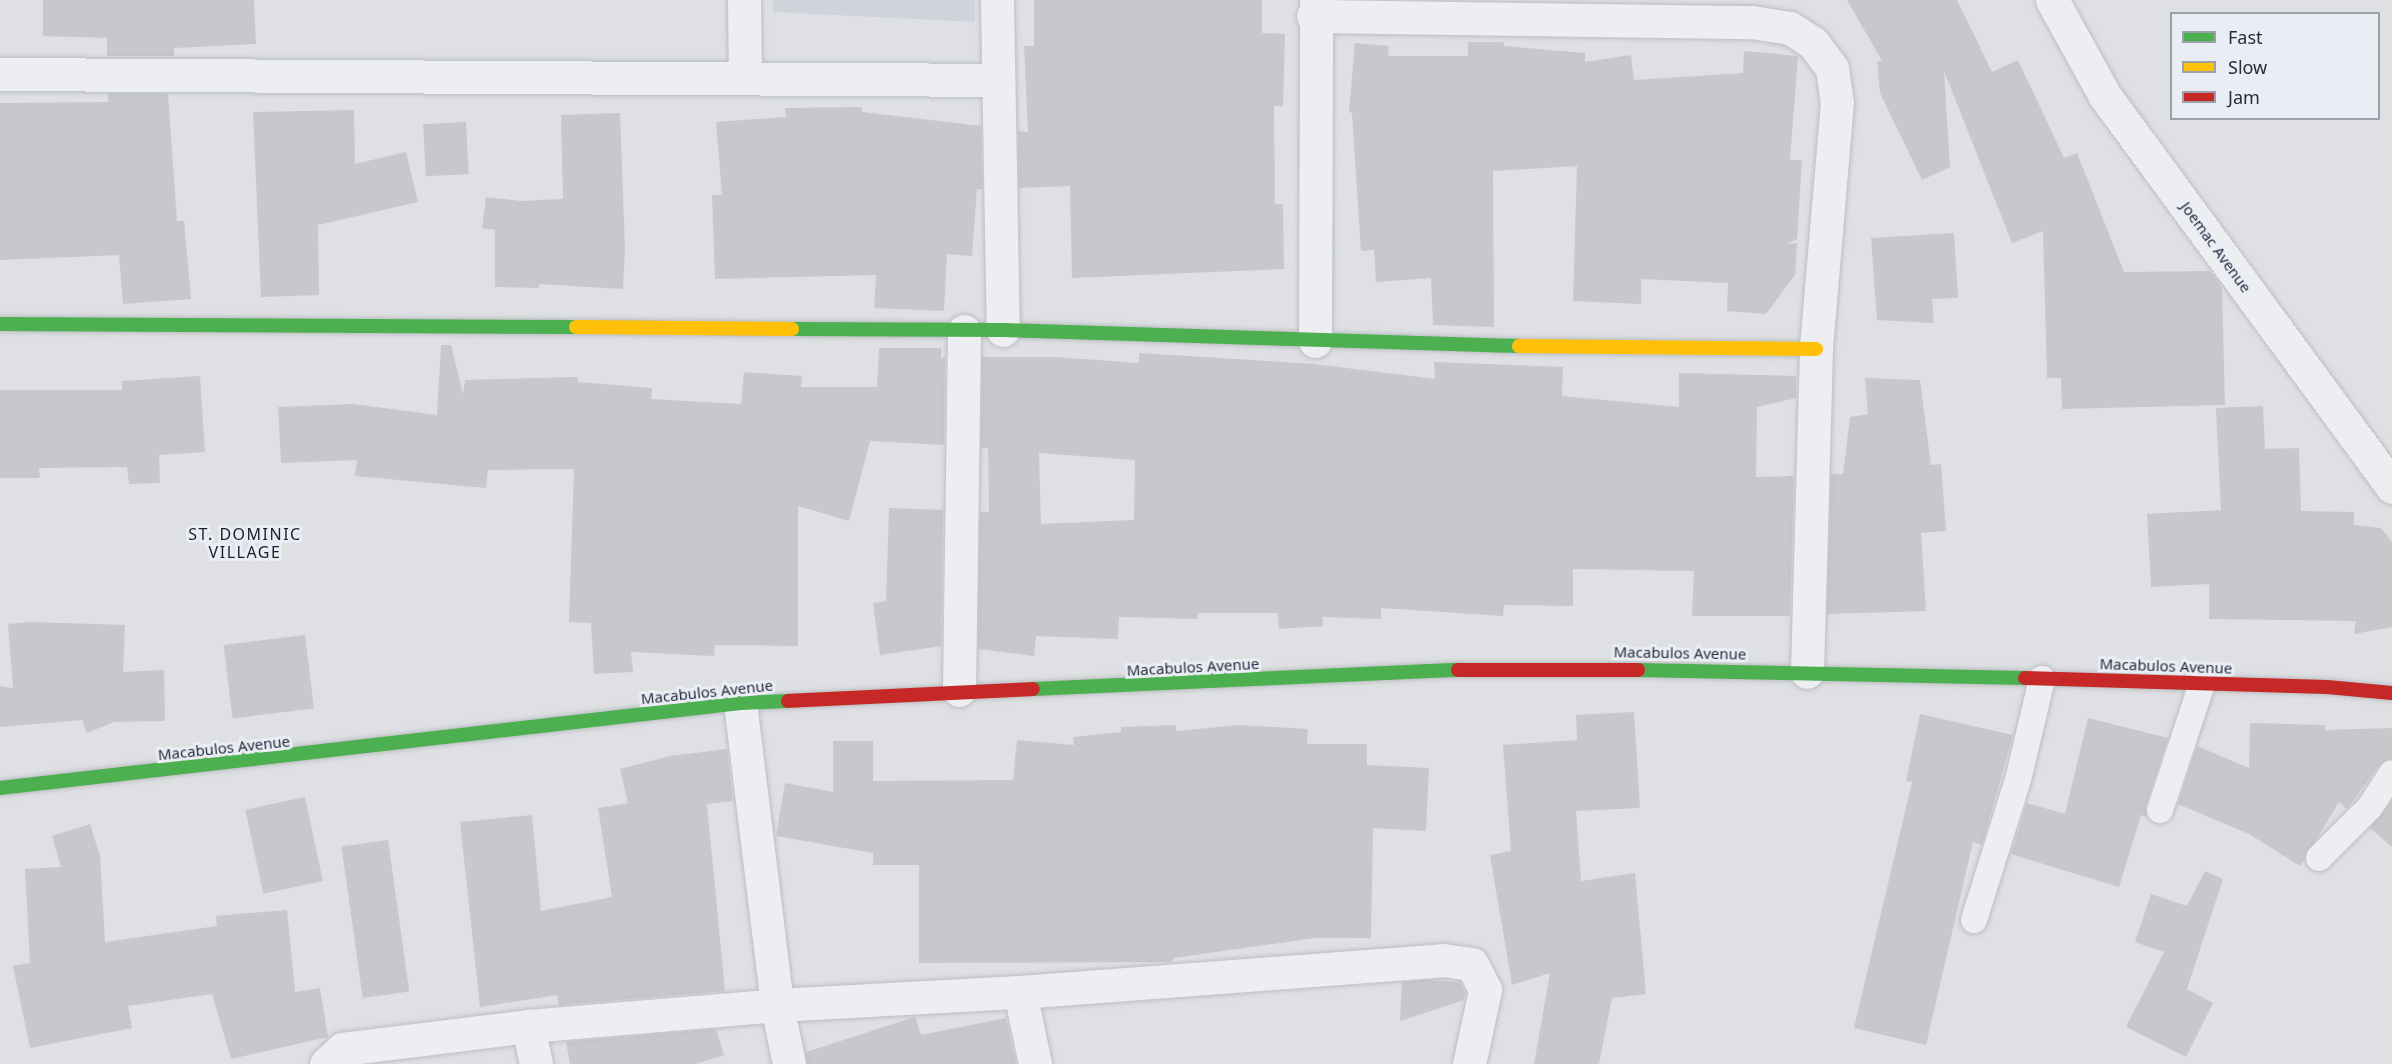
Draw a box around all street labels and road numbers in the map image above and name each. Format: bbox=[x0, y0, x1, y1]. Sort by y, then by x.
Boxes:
street label: Joemac Avenue bbox=[2177, 198, 2255, 296]
street label: Macabulos Avenue bbox=[1613, 643, 1747, 663]
street label: Macabulos Avenue bbox=[1126, 655, 1260, 679]
street label: Macabulos Avenue bbox=[2099, 655, 2233, 677]
street label: Macabulos Avenue bbox=[640, 676, 774, 708]
street label: Macabulos Avenue bbox=[157, 732, 291, 764]

